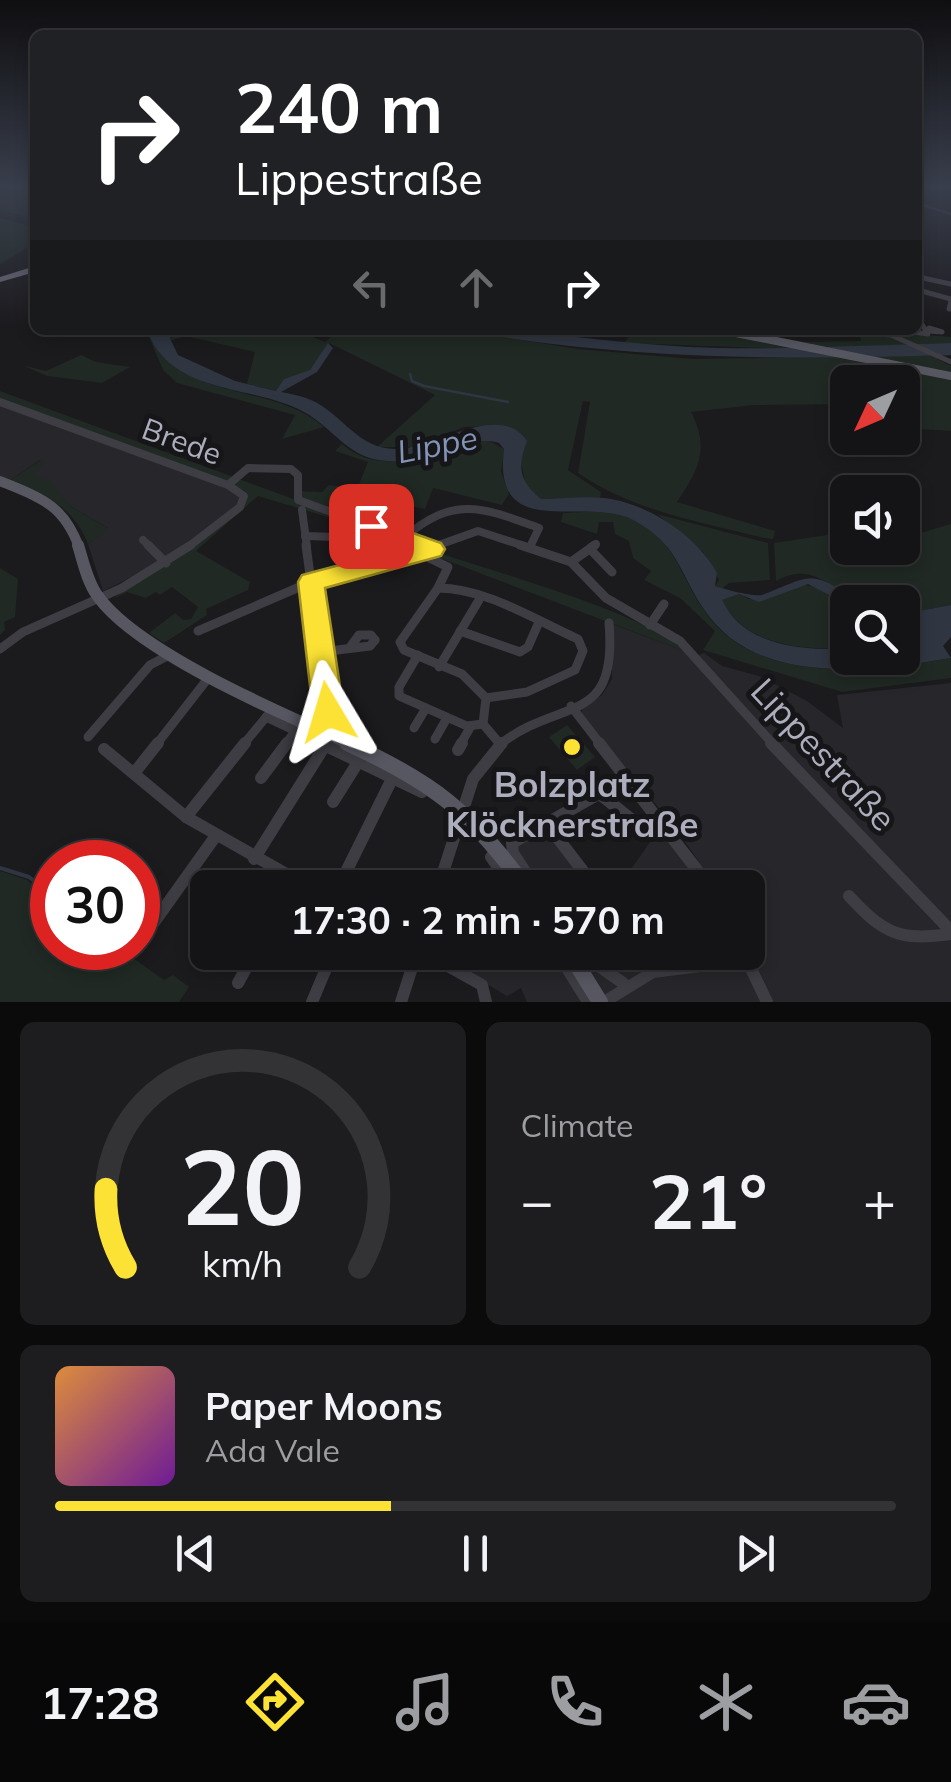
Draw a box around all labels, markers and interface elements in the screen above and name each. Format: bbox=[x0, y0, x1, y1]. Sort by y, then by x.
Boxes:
text: 240 m bbox=[235, 63, 443, 151]
icon: right bbox=[70, 70, 200, 200]
text: Lippestraße bbox=[235, 150, 483, 206]
icon: left bbox=[344, 260, 399, 315]
icon: ahead bbox=[449, 260, 504, 315]
icon: right bbox=[554, 260, 609, 315]
north arrow bbox=[830, 365, 920, 455]
map controls bbox=[830, 365, 920, 675]
street label: Brede bbox=[137, 409, 227, 473]
water label: Lippe bbox=[393, 417, 481, 471]
button: sound bbox=[830, 475, 920, 565]
pin bbox=[329, 484, 414, 569]
icon: arrive bbox=[344, 499, 399, 554]
button: search bbox=[830, 585, 920, 675]
position arrow bbox=[276, 660, 380, 764]
street label: Lippestraße bbox=[742, 669, 906, 839]
marker: Bolzplatz Klöcknerstraße bbox=[561, 736, 583, 758]
place label: Bolzplatz Klöcknerstraße bbox=[446, 762, 698, 846]
speed limit sign: 30 bbox=[30, 840, 160, 970]
text: 17:30 · 2 min · 570 m bbox=[290, 896, 665, 944]
text: Climate bbox=[521, 1105, 633, 1145]
text: 20 bbox=[180, 1120, 305, 1251]
text: 21° bbox=[649, 1154, 767, 1248]
text: − bbox=[521, 1166, 554, 1235]
text: + bbox=[863, 1166, 896, 1235]
text: km/h bbox=[202, 1241, 283, 1286]
text: Paper Moons bbox=[205, 1382, 443, 1430]
text: Ada Vale bbox=[205, 1430, 340, 1470]
icon: previous bbox=[168, 1526, 223, 1581]
icon: pause bbox=[448, 1526, 503, 1581]
icon: next bbox=[728, 1526, 783, 1581]
icon: directions bbox=[240, 1667, 310, 1737]
icon: music bbox=[390, 1667, 460, 1737]
icon: phone bbox=[540, 1667, 610, 1737]
icon: climate bbox=[691, 1667, 761, 1737]
icon: car bbox=[841, 1667, 911, 1737]
text: 17:28 bbox=[40, 1674, 159, 1730]

